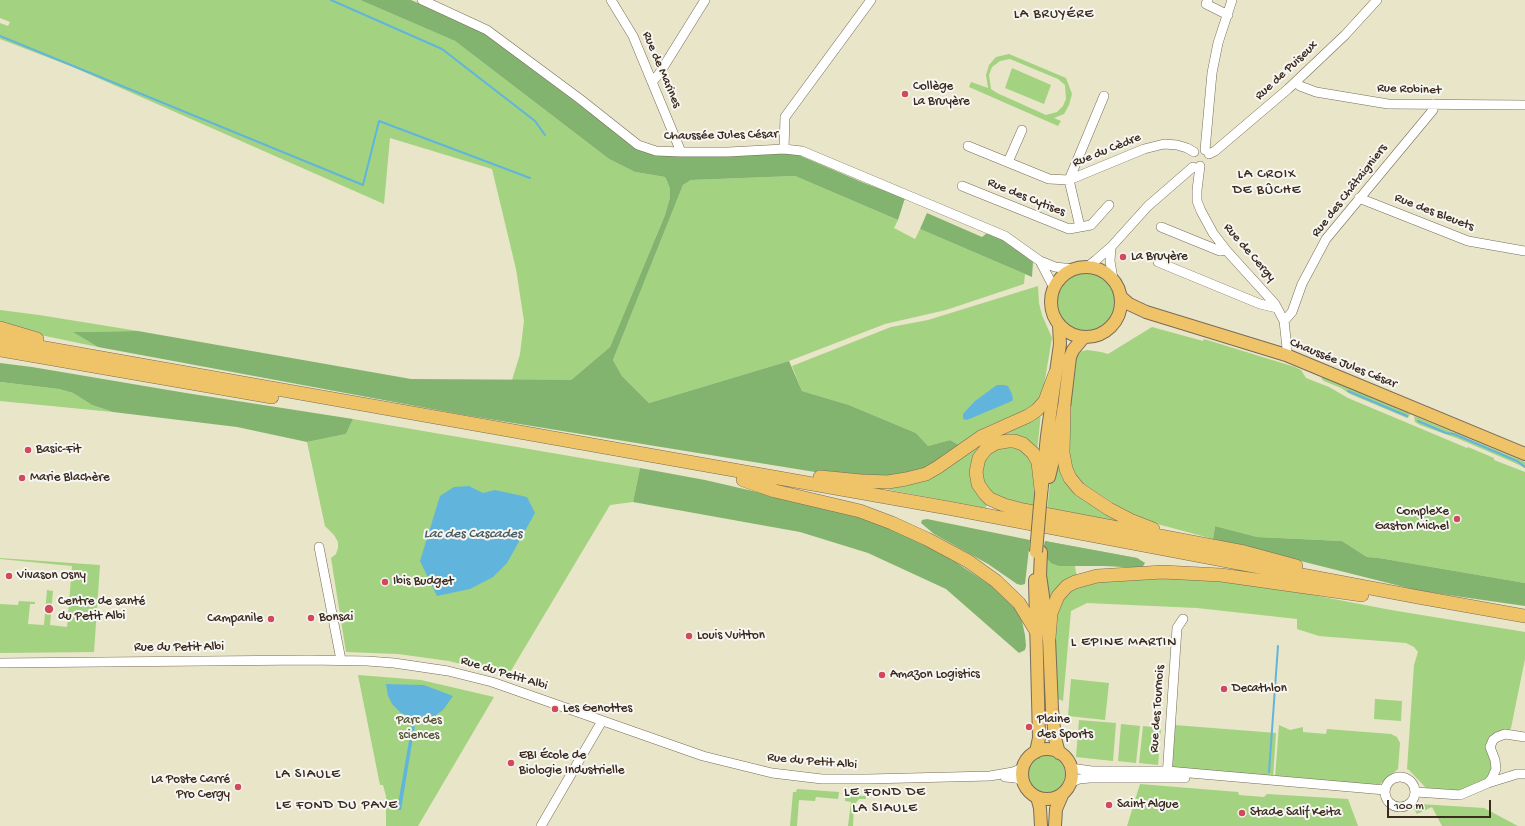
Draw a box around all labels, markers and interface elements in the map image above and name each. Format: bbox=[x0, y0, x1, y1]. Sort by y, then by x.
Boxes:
district label: LA BRUYÉRE bbox=[1014, 7, 1094, 23]
street label: Rue de Marines bbox=[638, 29, 684, 111]
street label: Rue de Puiseux bbox=[1252, 38, 1322, 104]
place label: Collège La Bruyère bbox=[913, 79, 970, 110]
street label: Rue Robinet bbox=[1377, 81, 1441, 99]
marker: Collège La Bruyère bbox=[900, 89, 910, 99]
street label: Chaussée Jules César bbox=[664, 127, 778, 145]
street label: Rue du Cèdre bbox=[1071, 130, 1143, 172]
street label: Rue des Châtaigniers bbox=[1309, 141, 1391, 241]
district label: LA CROIX DE BÛCHE bbox=[1233, 167, 1301, 200]
street label: Rue des Cytises bbox=[985, 175, 1067, 221]
street label: Rue des Bleuets bbox=[1392, 191, 1476, 235]
street label: Rue de Cergy bbox=[1219, 221, 1279, 285]
place label: La Bruyère bbox=[1131, 249, 1188, 265]
marker: La Bruyère bbox=[1118, 252, 1128, 262]
street label: Chaussée Jules César bbox=[1287, 335, 1399, 393]
place label: Basic-Fit bbox=[36, 442, 81, 458]
marker: Basic-Fit bbox=[23, 445, 33, 455]
place label: Marie Blachère bbox=[30, 470, 110, 486]
marker: Marie Blachère bbox=[17, 473, 27, 483]
place label: Complexe Gaston Michel bbox=[1375, 504, 1449, 535]
marker: Complexe Gaston Michel bbox=[1452, 514, 1462, 524]
water label: Lac des Cascades bbox=[424, 527, 522, 543]
place label: Vivason Osny bbox=[17, 568, 86, 584]
marker: Vivason Osny bbox=[4, 571, 14, 581]
place label: Ibis Budget bbox=[393, 574, 453, 590]
marker: Ibis Budget bbox=[380, 577, 390, 587]
place label: Centre de santé du Petit Albi bbox=[58, 594, 145, 625]
marker: Centre de santé du Petit Albi bbox=[43, 603, 55, 615]
place label: Bonsai bbox=[319, 610, 353, 626]
place label: Campanile bbox=[207, 611, 263, 627]
marker: Bonsai bbox=[306, 613, 316, 623]
marker: Campanile bbox=[266, 614, 276, 624]
place label: Louis Vuitton bbox=[697, 628, 765, 644]
marker: Louis Vuitton bbox=[684, 631, 694, 641]
district label: L EPINE MARTIN bbox=[1071, 635, 1177, 651]
street label: Rue du Petit Albi bbox=[134, 640, 224, 656]
street label: Rue du Petit Albi bbox=[459, 653, 549, 695]
street label: Rue des Tournois bbox=[1147, 665, 1169, 753]
place label: Amazon Logistics bbox=[890, 667, 980, 683]
marker: Amazon Logistics bbox=[877, 670, 887, 680]
place label: Decathlon bbox=[1232, 681, 1287, 697]
marker: Decathlon bbox=[1219, 684, 1229, 694]
place label: Les Genottes bbox=[563, 701, 632, 717]
marker: Les Genottes bbox=[550, 704, 560, 714]
place label: Plaine des Sports bbox=[1037, 712, 1093, 743]
park label: Parc des sciences bbox=[396, 713, 442, 744]
marker: Plaine des Sports bbox=[1024, 722, 1034, 732]
place label: EBI École de Biologie Industrielle bbox=[519, 748, 624, 779]
street label: Rue du Petit Albi bbox=[766, 750, 858, 774]
marker: EBI École de Biologie Industrielle bbox=[506, 758, 516, 768]
district label: LA SIAULE bbox=[275, 767, 341, 783]
place label: La Poste Carré Pro Cergy bbox=[151, 772, 230, 803]
marker: La Poste Carré Pro Cergy bbox=[233, 782, 243, 792]
district label: LE FOND DE LA SIAULE bbox=[844, 785, 926, 818]
scale bar bbox=[1389, 792, 1493, 818]
place label: Saint Algue bbox=[1117, 797, 1178, 813]
district label: LE FOND DU PAVE bbox=[276, 798, 398, 814]
marker: Saint Algue bbox=[1104, 800, 1114, 810]
text: 100 m bbox=[1394, 800, 1424, 814]
place label: Stade Salif Keita bbox=[1250, 805, 1341, 821]
marker: Stade Salif Keita bbox=[1237, 808, 1247, 818]

